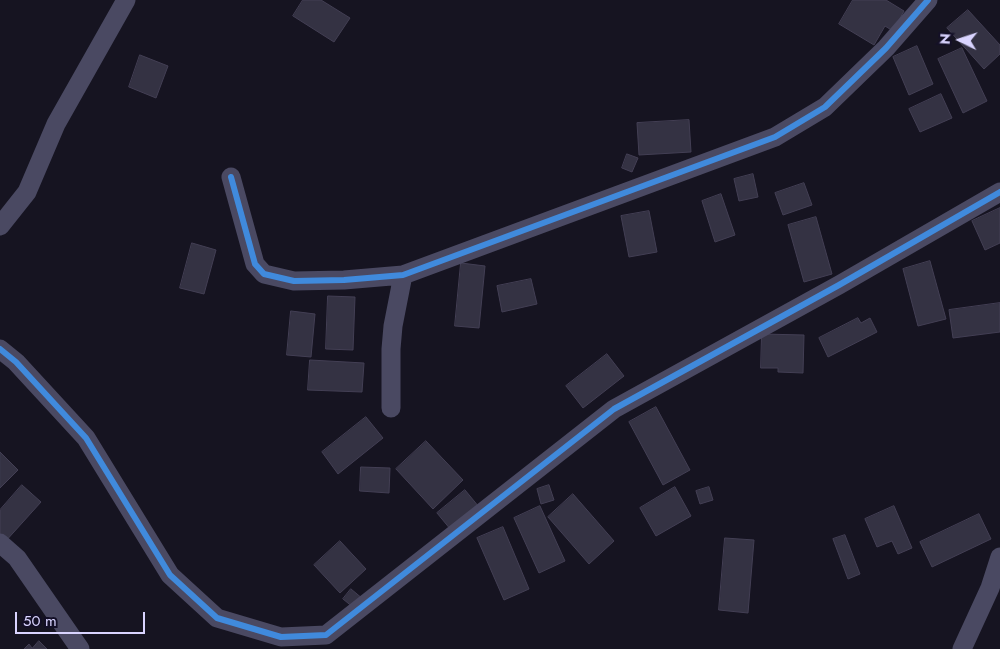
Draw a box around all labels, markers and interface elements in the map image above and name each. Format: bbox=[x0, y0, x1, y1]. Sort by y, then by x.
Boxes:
north arrow bbox=[935, 15, 985, 65]
text: N bbox=[935, 33, 955, 45]
scale bar bbox=[18, 602, 148, 634]
text: 50 m bbox=[23, 610, 57, 632]

